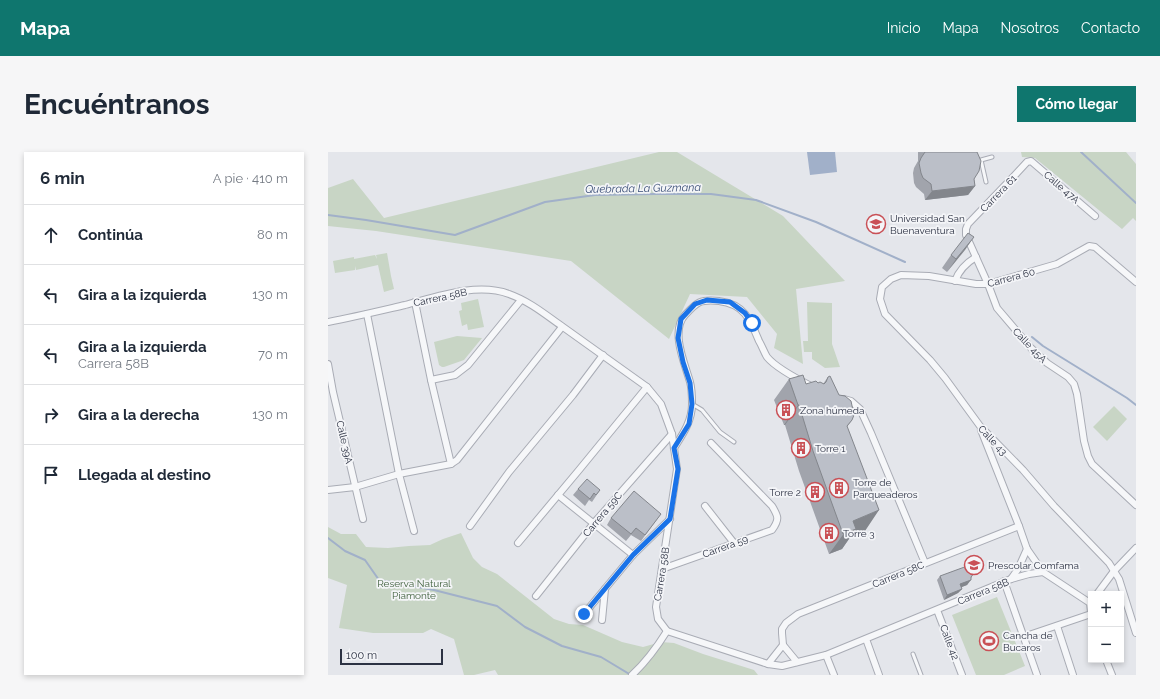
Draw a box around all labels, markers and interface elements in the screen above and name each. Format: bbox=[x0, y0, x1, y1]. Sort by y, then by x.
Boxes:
text: Mapa bbox=[20, 17, 70, 39]
text: Inicio bbox=[887, 20, 920, 36]
text: Mapa bbox=[942, 20, 979, 36]
text: Nosotros bbox=[1001, 20, 1059, 36]
text: Contacto bbox=[1081, 20, 1140, 36]
button: Cómo llegar bbox=[1017, 86, 1136, 122]
text: Encuéntranos bbox=[24, 88, 210, 121]
text: 6 min bbox=[40, 168, 85, 188]
street label: Calle 47A bbox=[1042, 169, 1082, 206]
text: A pie · 410 m bbox=[213, 171, 288, 186]
street label: Carrera 61 bbox=[978, 172, 1019, 214]
water label: Quebrada La Guzmana bbox=[585, 181, 701, 196]
school or university icon: Universidad San Buenaventura bbox=[865, 213, 887, 235]
place label: Universidad San Buenaventura bbox=[890, 213, 965, 236]
icon: ahead bbox=[40, 224, 62, 246]
text: Continúa bbox=[78, 226, 143, 244]
text: 80 m bbox=[257, 227, 288, 242]
street label: Carrera 60 bbox=[986, 266, 1036, 289]
icon: left bbox=[40, 284, 62, 306]
text: Gira a la izquierda bbox=[78, 286, 207, 304]
street label: Carrera 58B bbox=[412, 286, 468, 309]
text: 130 m bbox=[252, 287, 288, 302]
route start bbox=[743, 314, 761, 332]
street label: Calle 45A bbox=[1010, 326, 1049, 365]
text: Gira a la izquierda bbox=[78, 338, 207, 356]
icon: left bbox=[40, 344, 62, 366]
text: 70 m bbox=[258, 347, 288, 362]
text: Carrera 58B bbox=[78, 356, 149, 371]
building icon: Zona húmeda bbox=[775, 399, 797, 421]
icon: right bbox=[40, 404, 62, 426]
place label: Zona húmeda bbox=[800, 405, 864, 416]
text: Gira a la derecha bbox=[78, 406, 199, 424]
text: 130 m bbox=[252, 407, 288, 422]
street label: Calle 39A bbox=[334, 419, 355, 465]
street label: Calle 43 bbox=[976, 423, 1009, 458]
building icon: Torre 1 bbox=[790, 437, 812, 459]
place label: Torre 1 bbox=[815, 443, 846, 454]
icon: arrive bbox=[40, 464, 62, 486]
text: Llegada al destino bbox=[78, 466, 211, 484]
building icon: Torre de Parqueaderos bbox=[828, 477, 850, 499]
place label: Torre de Parqueaderos bbox=[853, 477, 918, 500]
building icon: Torre 2 bbox=[804, 481, 826, 503]
place label: Torre 2 bbox=[770, 487, 801, 498]
street label: Carrera 59C bbox=[581, 490, 624, 539]
building icon: Torre 3 bbox=[818, 522, 840, 544]
place label: Torre 3 bbox=[843, 528, 875, 539]
street label: Carrera 59 bbox=[701, 533, 750, 560]
street label: Carrera 58B bbox=[652, 546, 671, 602]
school or university icon: Prescolar Comfama bbox=[963, 554, 985, 576]
street label: Carrera 58C bbox=[871, 559, 926, 590]
place label: Prescolar Comfama bbox=[988, 560, 1079, 571]
street label: Carrera 58B bbox=[956, 576, 1011, 607]
park label: Reserva Natural Piamonte bbox=[377, 578, 451, 601]
map controls bbox=[1088, 591, 1124, 663]
button: + bbox=[1088, 591, 1124, 627]
route end bbox=[575, 605, 593, 623]
street label: Calle 42 bbox=[938, 623, 961, 661]
button: − bbox=[1088, 627, 1124, 663]
sports icon: Cancha de Bucaros bbox=[978, 630, 1000, 652]
place label: Cancha de Bucaros bbox=[1003, 630, 1053, 653]
scale bar bbox=[340, 647, 443, 666]
text: 100 m bbox=[346, 649, 377, 662]

